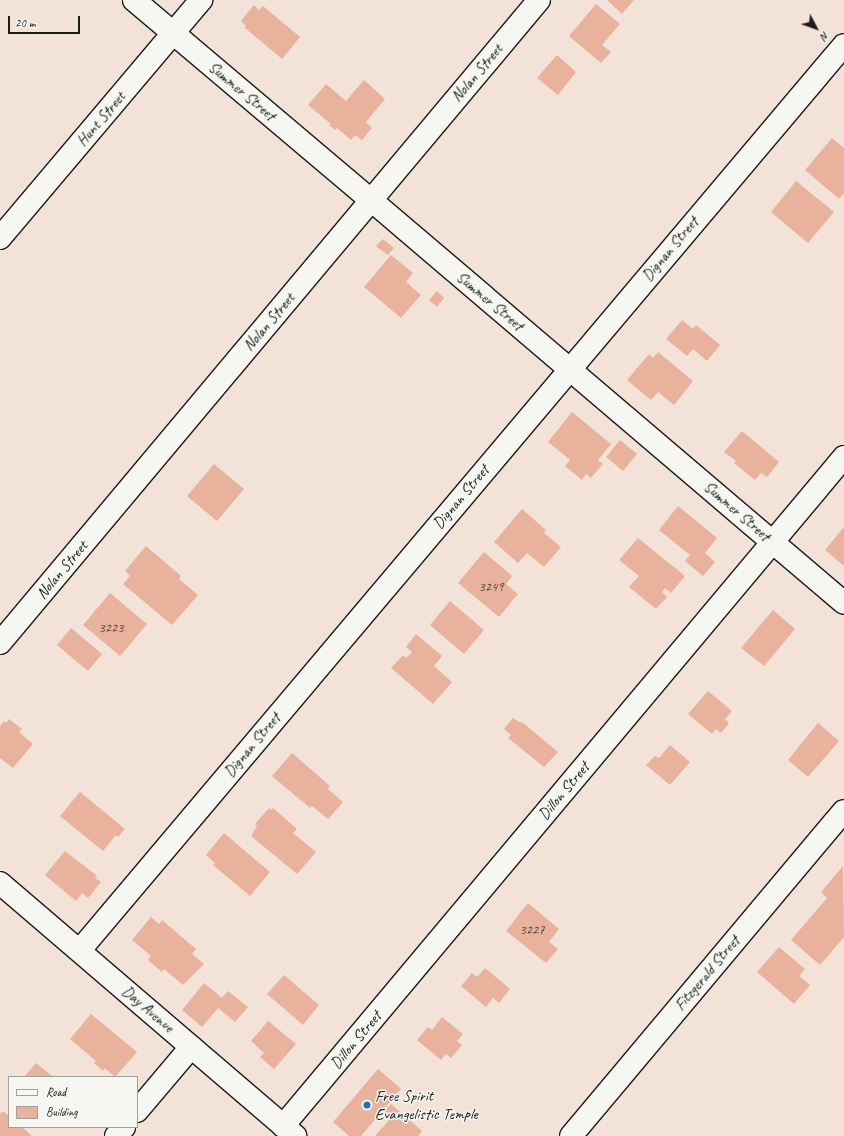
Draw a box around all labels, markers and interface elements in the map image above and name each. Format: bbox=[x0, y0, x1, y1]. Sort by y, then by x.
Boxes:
scale bar bbox=[10, 8, 82, 34]
north arrow bbox=[796, 8, 836, 48]
text: 20 m bbox=[15, 15, 35, 31]
text: N bbox=[818, 29, 833, 43]
street label: Nolan Street bbox=[447, 40, 507, 106]
street label: Summer Street bbox=[204, 57, 280, 125]
street label: Hunt Street bbox=[72, 87, 130, 151]
street label: Dignan Street bbox=[638, 213, 702, 285]
street label: Summer Street bbox=[452, 267, 528, 335]
street label: Nolan Street bbox=[239, 289, 299, 355]
street label: Dignan Street bbox=[429, 461, 493, 533]
street label: Summer Street bbox=[700, 477, 774, 545]
street label: Nolan Street bbox=[32, 537, 92, 603]
house number: 3249 bbox=[478, 579, 504, 595]
house number: 3223 bbox=[98, 620, 124, 636]
street label: Dignan Street bbox=[220, 709, 284, 781]
street label: Dillon Street bbox=[534, 758, 594, 824]
house number: 3227 bbox=[519, 922, 545, 938]
street label: Fitzgerald Street bbox=[670, 932, 744, 1014]
street label: Day Avenue bbox=[118, 981, 178, 1037]
street label: Dillon Street bbox=[326, 1007, 386, 1073]
legend bbox=[8, 1076, 138, 1128]
text: Road bbox=[46, 1084, 66, 1100]
place label: Free Spirit Evangelistic Temple bbox=[375, 1086, 477, 1124]
marker: Free Spirit Evangelistic Temple bbox=[362, 1100, 372, 1110]
text: Building bbox=[46, 1104, 78, 1120]

